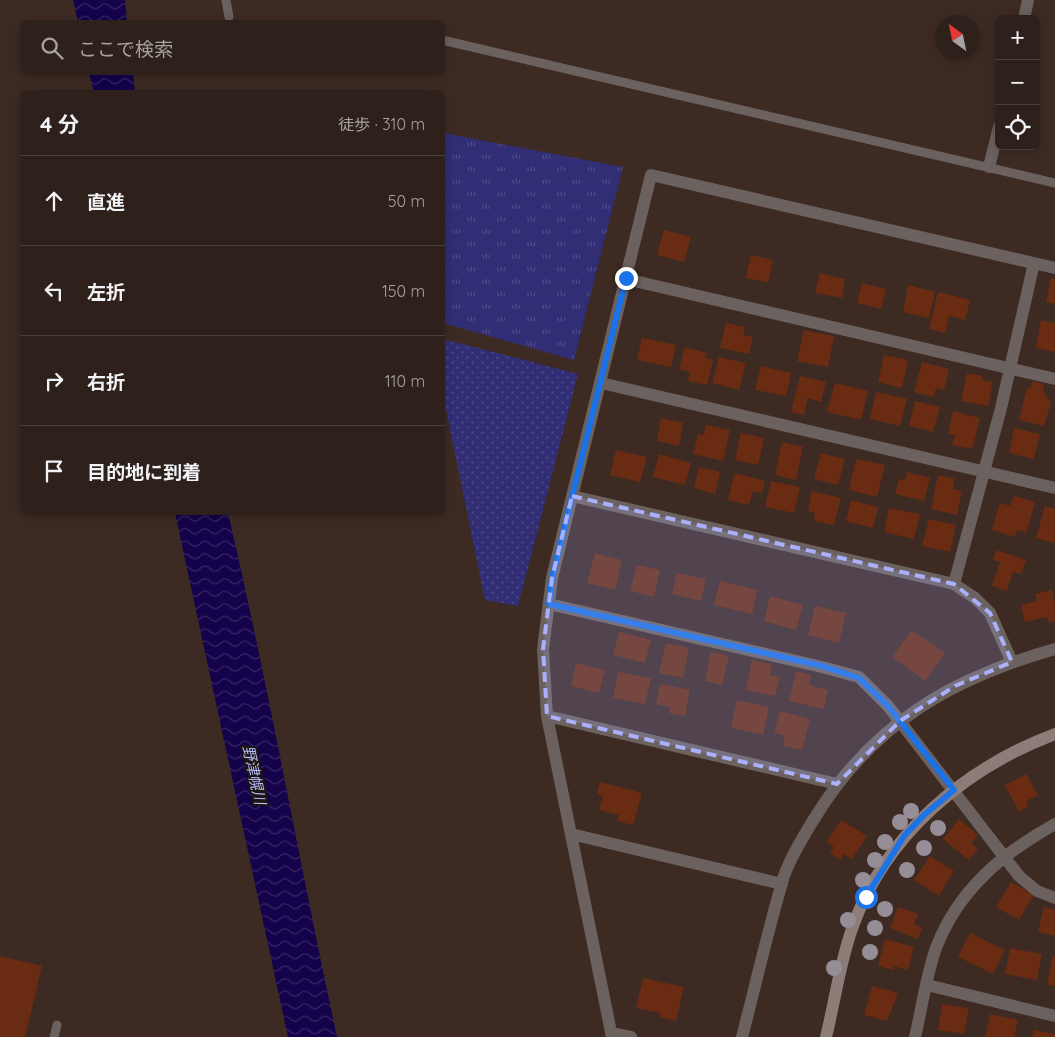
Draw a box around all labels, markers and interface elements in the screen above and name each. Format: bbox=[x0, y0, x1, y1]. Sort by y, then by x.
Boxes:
north arrow bbox=[935, 15, 980, 60]
map controls bbox=[995, 15, 1040, 150]
button: + bbox=[995, 15, 1040, 60]
search box bbox=[20, 20, 445, 75]
icon: search bbox=[38, 34, 66, 62]
text: ここで検索 bbox=[78, 37, 173, 61]
button: − bbox=[995, 60, 1040, 105]
button: locate bbox=[995, 105, 1040, 150]
text: 4 分 bbox=[40, 111, 79, 137]
text: 徒歩 · 310 m bbox=[338, 114, 425, 134]
icon: ahead bbox=[40, 187, 68, 215]
text: 直進 bbox=[87, 190, 125, 214]
text: 50 m bbox=[388, 191, 425, 211]
route end bbox=[615, 267, 638, 290]
icon: left bbox=[40, 277, 68, 305]
text: 左折 bbox=[87, 280, 125, 304]
text: 150 m bbox=[382, 281, 425, 301]
icon: right bbox=[40, 367, 68, 395]
text: 右折 bbox=[87, 370, 125, 394]
text: 110 m bbox=[385, 371, 425, 391]
icon: arrive bbox=[40, 457, 68, 485]
text: 目的地に到着 bbox=[87, 460, 201, 484]
water label: 野津幌川 bbox=[239, 744, 270, 808]
route start bbox=[855, 886, 878, 909]

